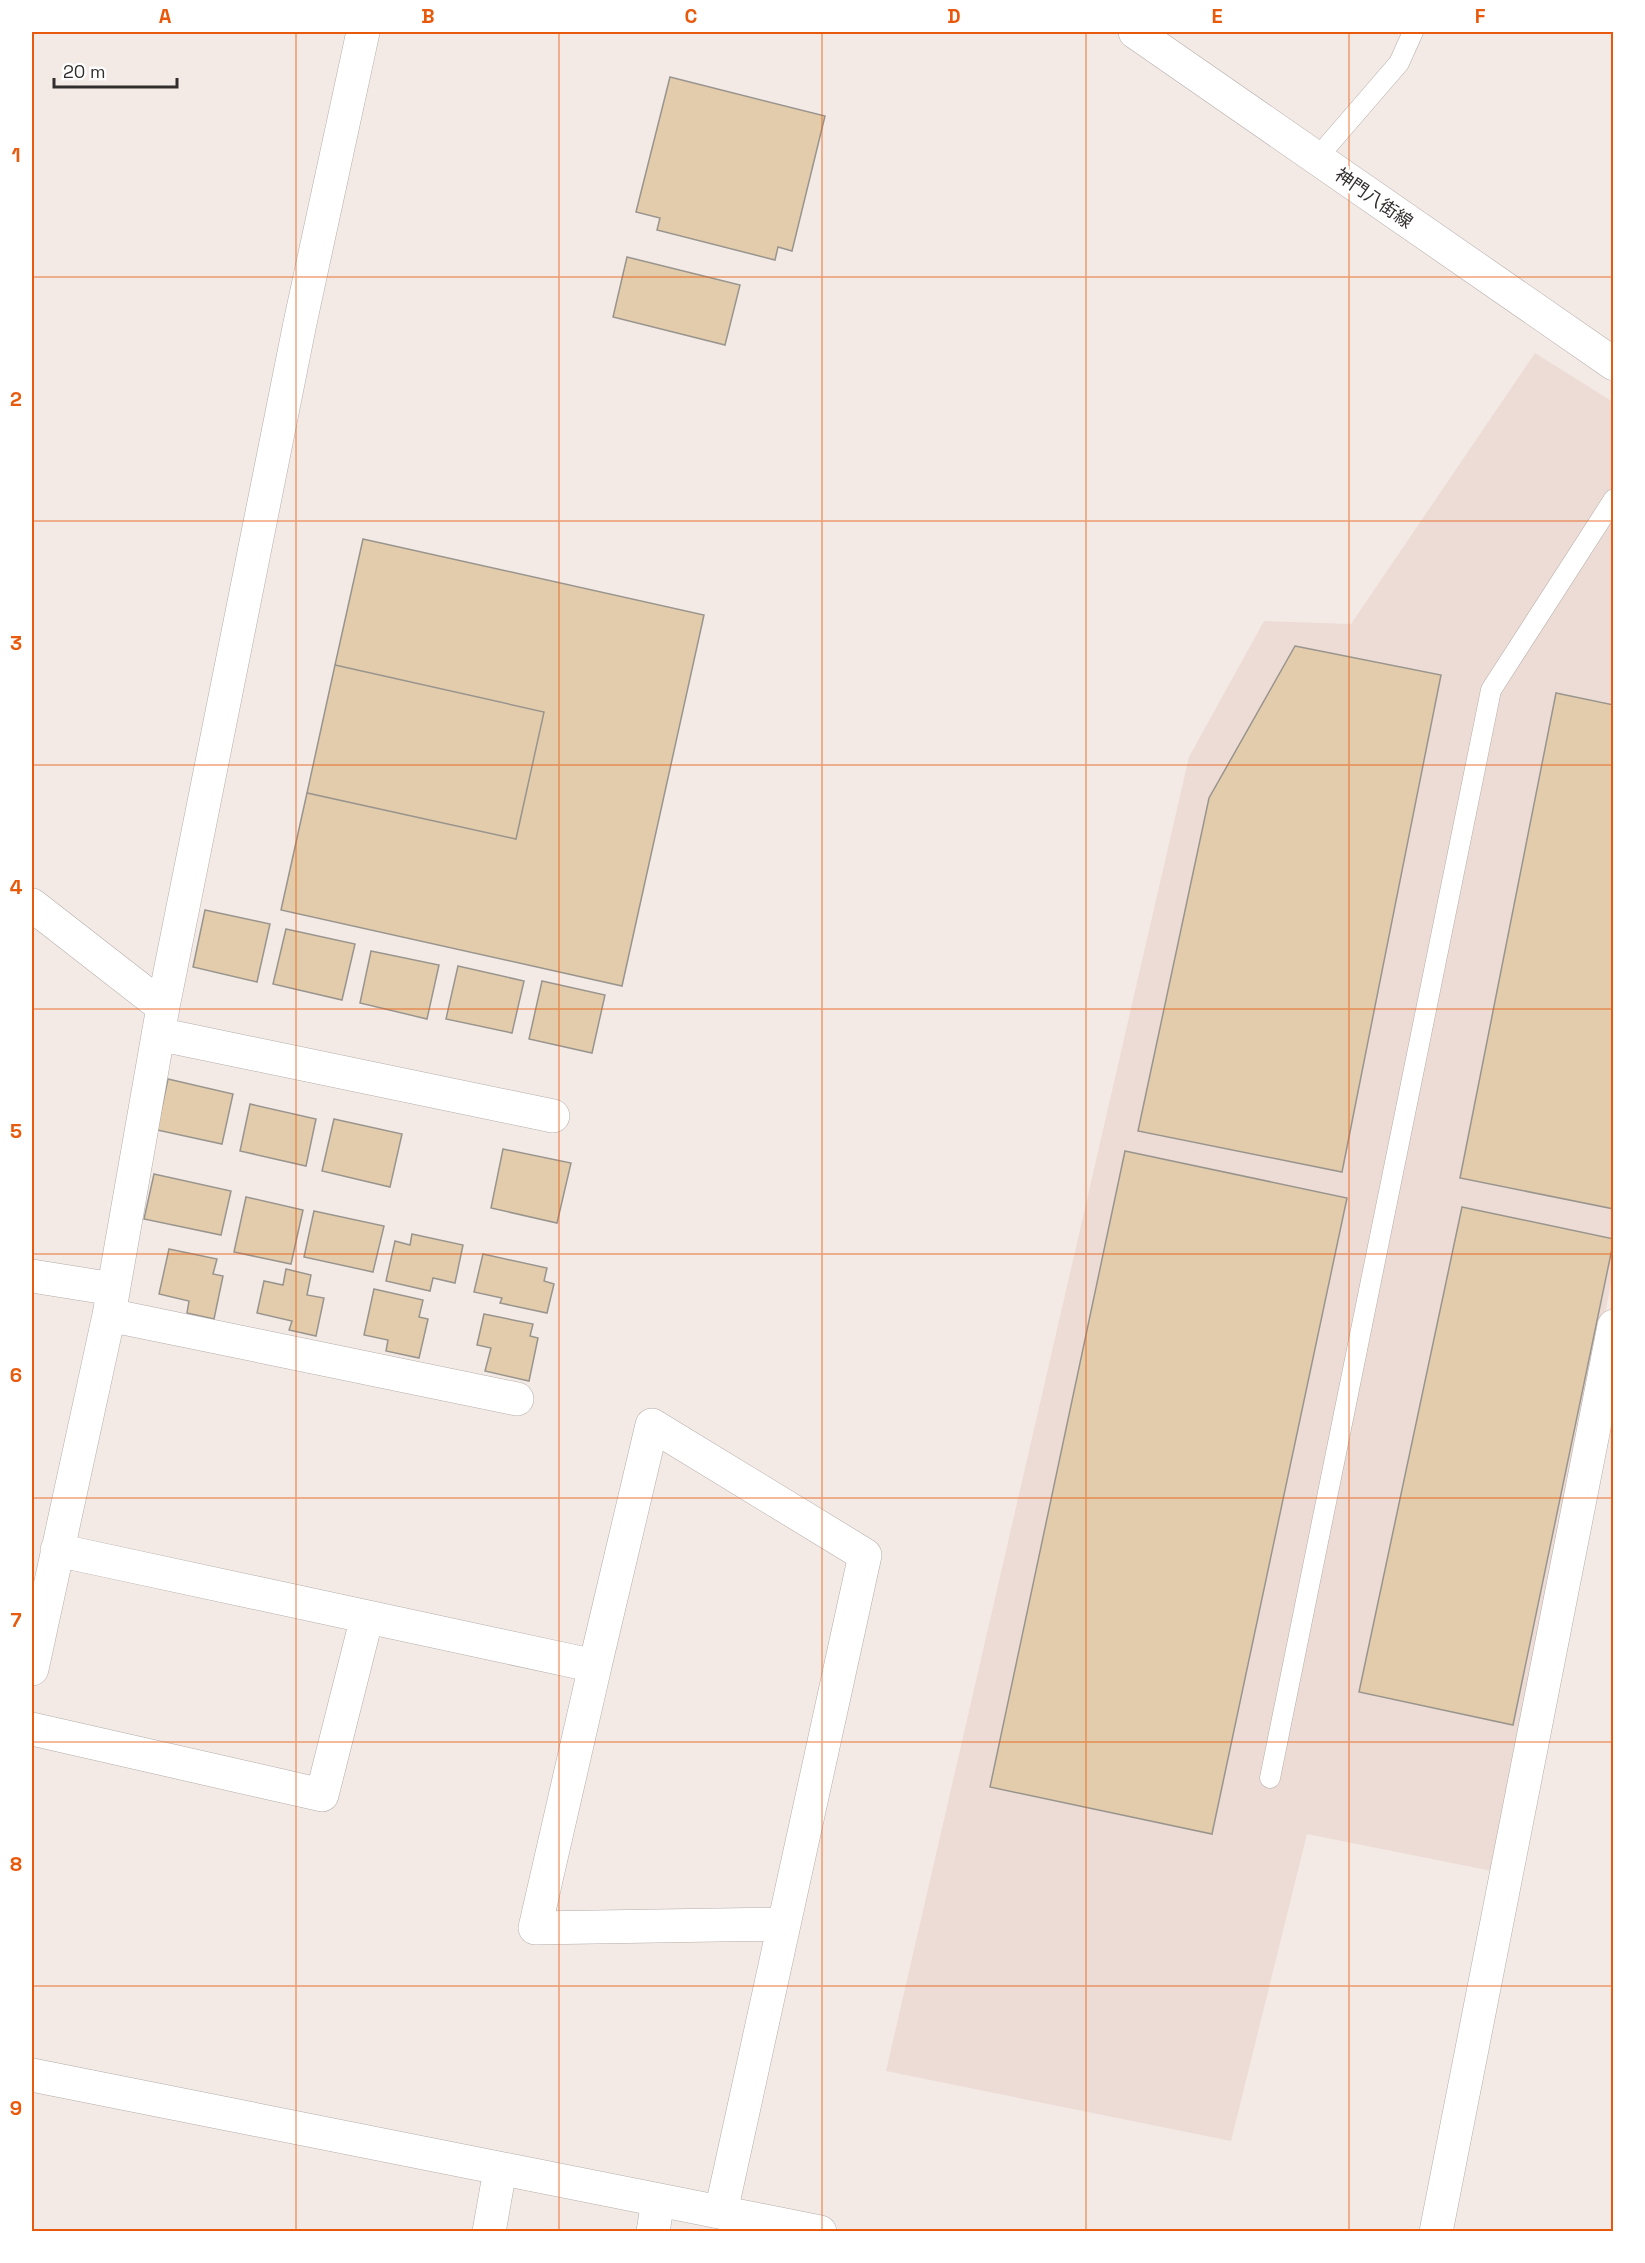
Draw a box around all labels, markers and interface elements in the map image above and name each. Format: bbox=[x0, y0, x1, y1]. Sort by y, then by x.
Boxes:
text: A bbox=[159, 3, 172, 29]
text: B bbox=[421, 3, 435, 29]
text: C bbox=[685, 3, 698, 29]
text: D bbox=[947, 3, 961, 29]
text: E bbox=[1211, 3, 1223, 29]
text: F bbox=[1475, 3, 1486, 29]
scale bar bbox=[54, 51, 177, 89]
text: 20 m bbox=[63, 60, 106, 83]
text: 1 bbox=[11, 142, 21, 168]
street label: 神門八街線 bbox=[1331, 163, 1417, 233]
text: 2 bbox=[10, 386, 22, 412]
text: 3 bbox=[10, 630, 22, 656]
text: 4 bbox=[10, 874, 23, 900]
text: 5 bbox=[10, 1118, 22, 1144]
text: 6 bbox=[10, 1362, 22, 1388]
text: 7 bbox=[10, 1607, 22, 1633]
text: 8 bbox=[10, 1851, 22, 1877]
text: 9 bbox=[10, 2095, 22, 2121]

